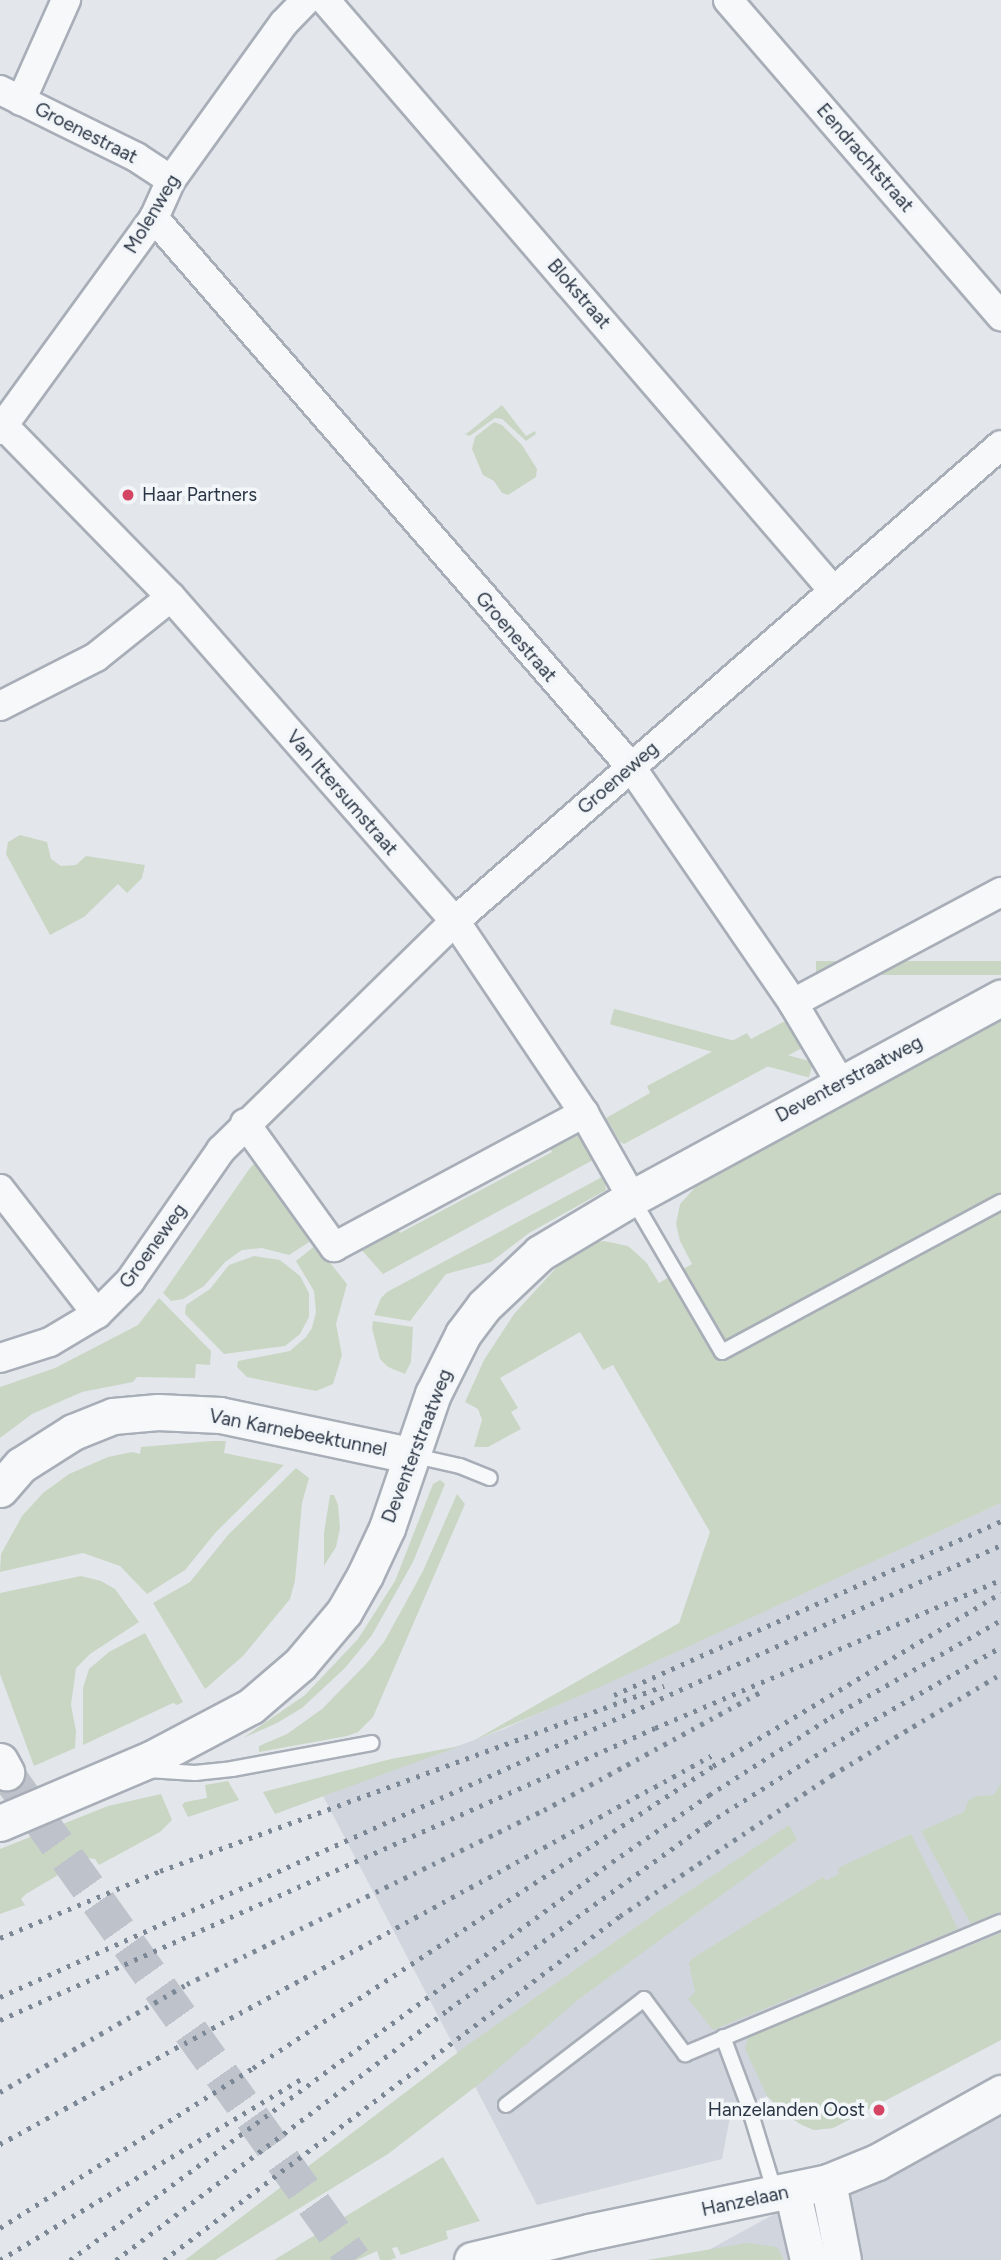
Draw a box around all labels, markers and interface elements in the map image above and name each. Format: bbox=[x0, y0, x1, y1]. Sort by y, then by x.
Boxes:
street label: Groenestraat bbox=[31, 97, 141, 169]
street label: Eendrachtstraat bbox=[812, 99, 918, 217]
street label: Molenweg bbox=[119, 170, 185, 258]
street label: Blokstraat bbox=[542, 254, 616, 334]
place label: Haar Partners bbox=[142, 484, 257, 506]
marker: Haar Partners bbox=[120, 487, 136, 503]
street label: Groenestraat bbox=[471, 587, 561, 687]
street label: Van Ittersumstraat bbox=[281, 726, 403, 860]
street label: Groeneweg bbox=[573, 737, 663, 819]
street label: Deventerstraatweg bbox=[772, 1031, 926, 1127]
street label: Groeneweg bbox=[115, 1199, 191, 1293]
street label: Deventerstraatweg bbox=[377, 1366, 457, 1526]
street label: Van Karnebeektunnel bbox=[207, 1405, 389, 1461]
place label: Hanzelanden Oost bbox=[708, 2099, 865, 2121]
marker: Hanzelanden Oost bbox=[871, 2102, 887, 2118]
street label: Hanzelaan bbox=[699, 2181, 791, 2221]

